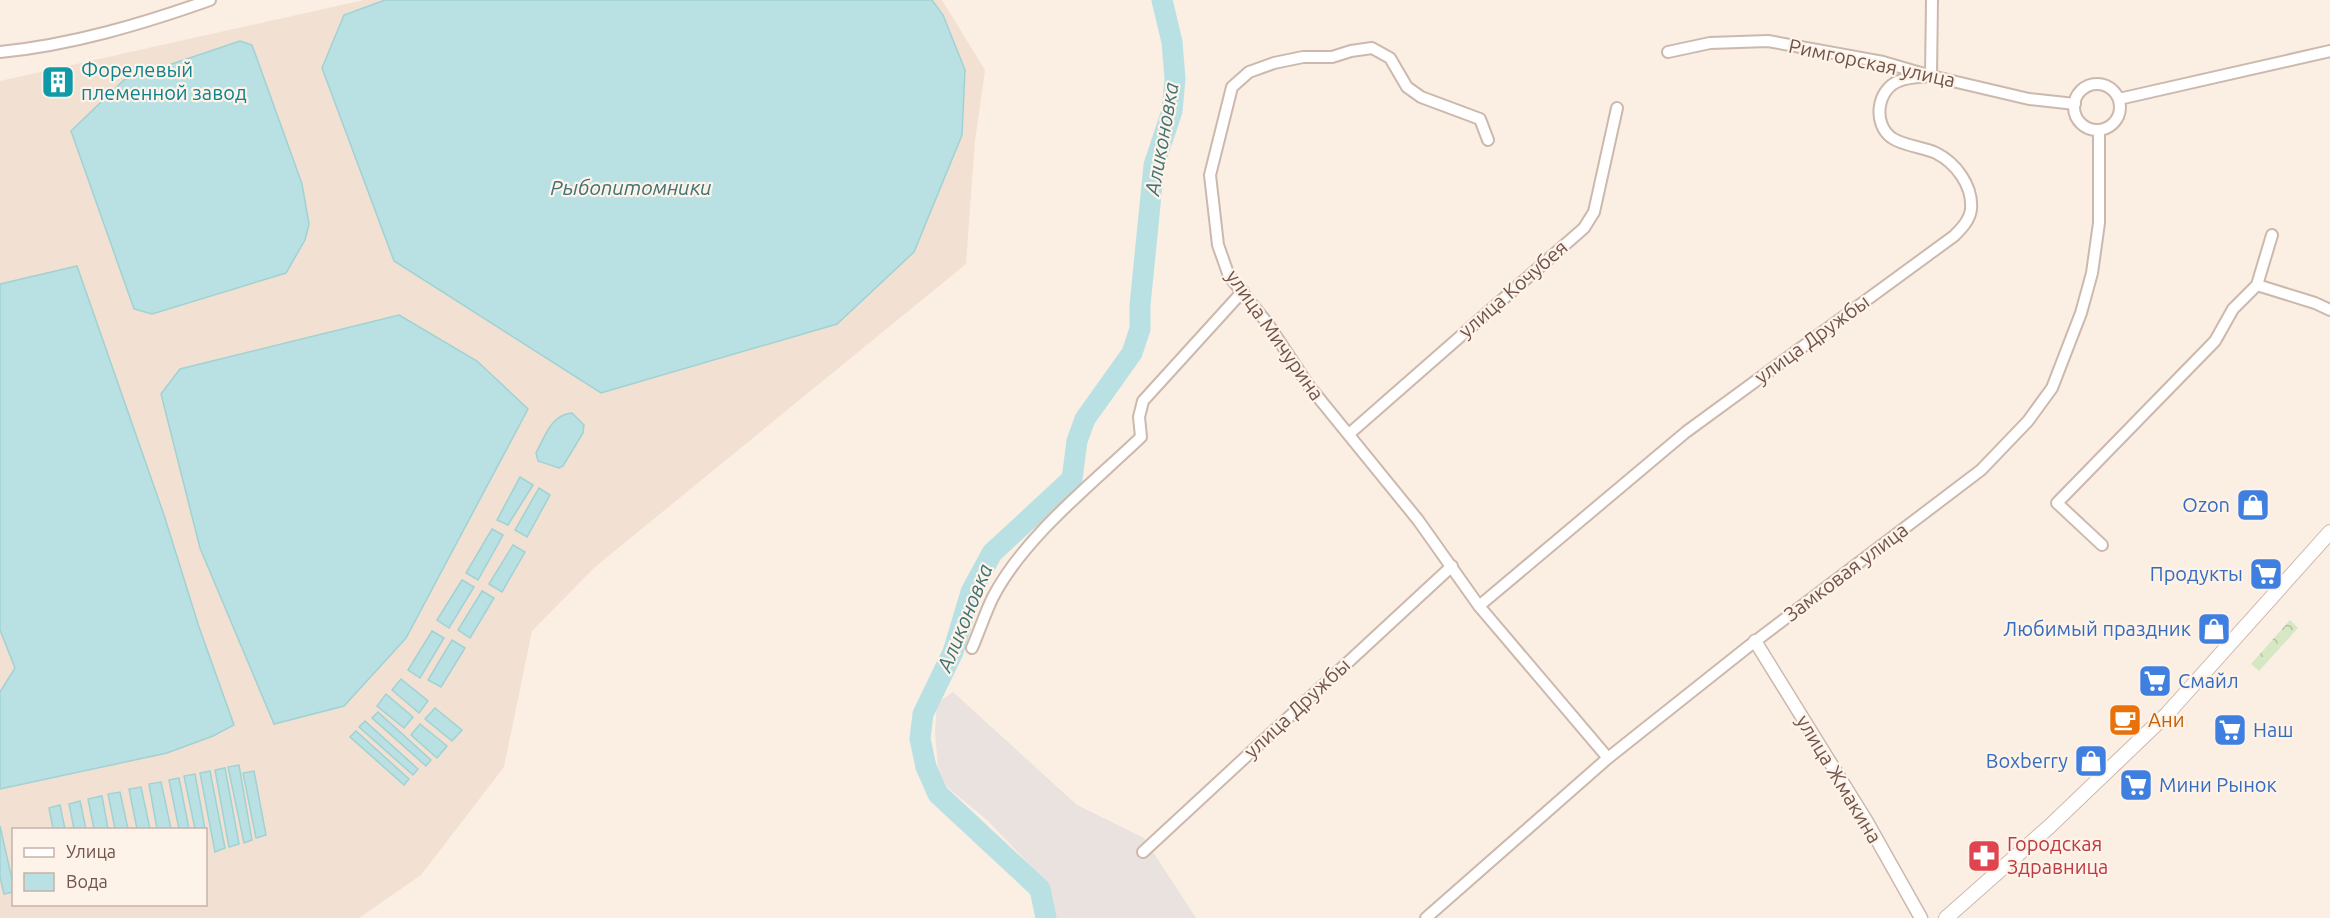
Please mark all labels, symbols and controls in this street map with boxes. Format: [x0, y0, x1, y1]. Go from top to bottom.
street label: Римгорская улица [1787, 34, 1958, 91]
place label: Форелевый племенной завод [81, 58, 247, 104]
building icon: Форелевый племенной завод [40, 64, 76, 100]
water label: Аликоновка [1139, 80, 1183, 198]
water label: Рыбопитомники [550, 175, 712, 199]
street label: улица Кочубея [1454, 235, 1572, 342]
street label: улица Мичурина [1222, 265, 1329, 404]
street label: улица Дружбы [1750, 289, 1873, 388]
shop icon: Ozon [2235, 487, 2271, 523]
place label: Ozon [2182, 493, 2230, 516]
street label: Замковая улица [1779, 518, 1912, 626]
supermarket icon: Продукты [2248, 556, 2284, 592]
water label: Аликоновка [931, 560, 997, 676]
place label: Продукты [2150, 562, 2243, 585]
shop icon: Любимый праздник [2196, 611, 2232, 647]
place label: Любимый праздник [2003, 617, 2191, 640]
street label: улица Дружбы [1239, 653, 1354, 762]
supermarket icon: Смайл [2137, 663, 2173, 699]
place label: Смайл [2178, 669, 2239, 692]
cafe icon: Ани [2107, 702, 2143, 738]
place label: Ани [2148, 708, 2185, 731]
street label: улица Жмакина [1792, 710, 1887, 847]
supermarket icon: Наш [2212, 712, 2248, 748]
place label: Наш [2253, 718, 2293, 741]
shop icon: Boxberry [2073, 743, 2109, 779]
place label: Boxberry [1986, 749, 2068, 772]
supermarket icon: Мини Рынок [2118, 767, 2154, 803]
place label: Мини Рынок [2159, 773, 2277, 796]
legend [12, 828, 207, 906]
place label: Городская Здравница [2007, 832, 2108, 878]
pharmacy icon: Городская Здравница [1966, 838, 2002, 874]
text: Улица [66, 841, 116, 861]
text: Вода [66, 871, 108, 891]

